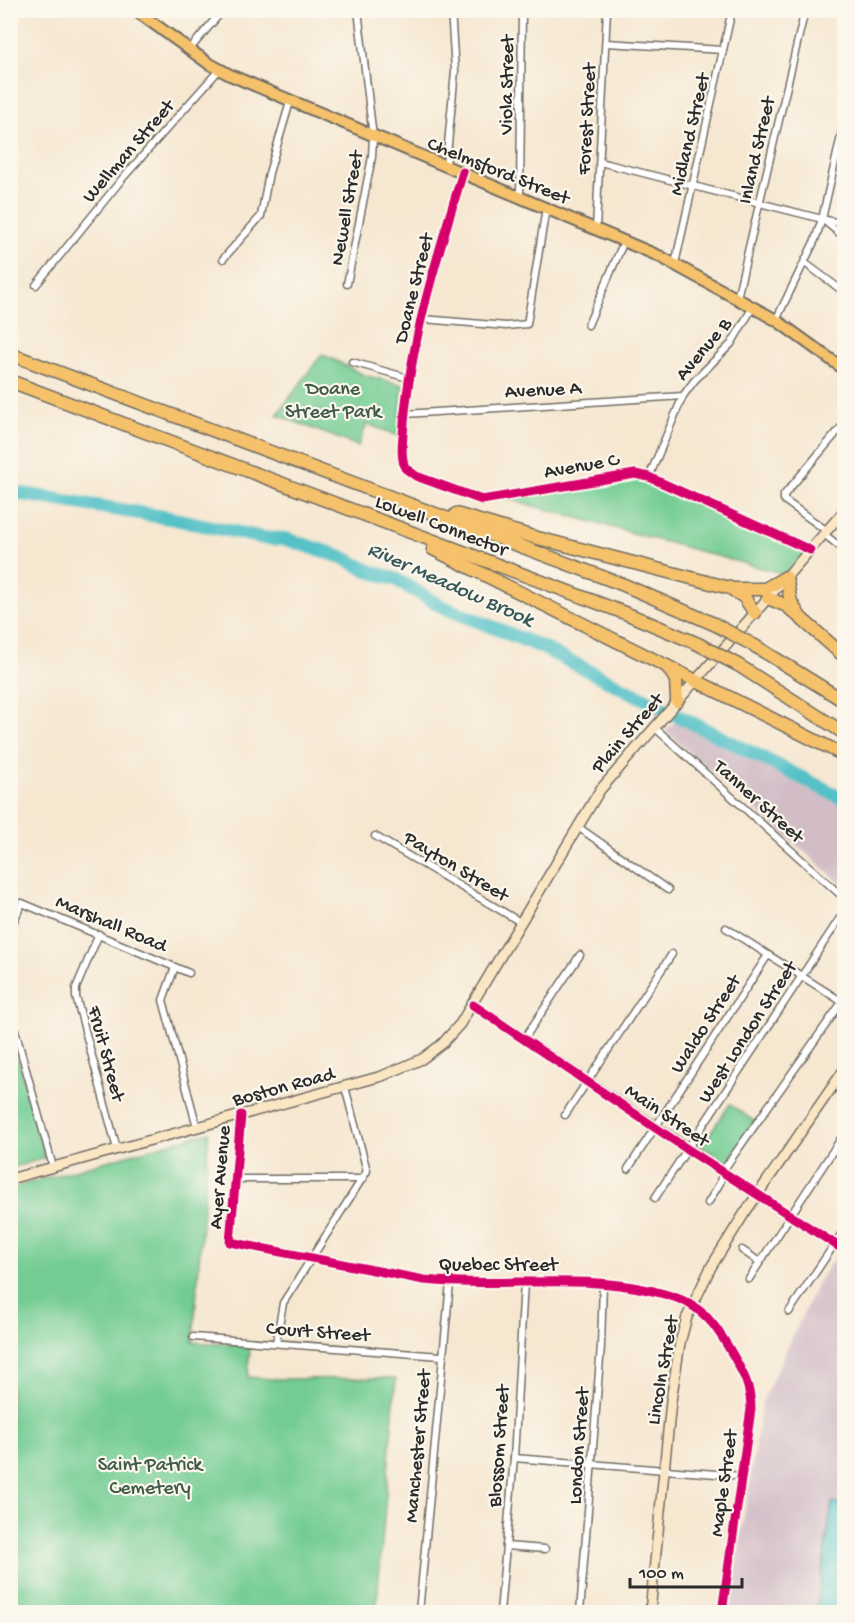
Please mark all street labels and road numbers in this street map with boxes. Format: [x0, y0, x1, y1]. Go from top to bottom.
street label: Viola Street [496, 33, 521, 136]
street label: Forest Street [574, 61, 603, 177]
street label: Midland Street [666, 70, 717, 198]
street label: Inland Street [735, 93, 782, 207]
street label: Wellman Street [79, 95, 182, 209]
street label: Chelmsford Street [423, 133, 574, 212]
street label: Newell Street [327, 148, 370, 268]
street label: Doane Street [390, 230, 441, 348]
street label: Avenue B [672, 313, 738, 386]
street label: Avenue A [504, 378, 583, 405]
street label: Avenue C [542, 449, 622, 485]
street label: Lowell Connector [371, 491, 512, 564]
street label: Plain Street [587, 688, 671, 780]
street label: Tanner Street [707, 755, 809, 850]
street label: Payton Street [398, 827, 513, 909]
street label: Marshall Road [52, 891, 172, 960]
street label: West London Street [695, 956, 804, 1108]
street label: Waldo Street [667, 970, 748, 1078]
street label: Fruit Street [81, 1003, 129, 1106]
street label: Boston Road [230, 1063, 340, 1113]
street label: Main Street [619, 1080, 714, 1155]
street label: Ayer Avenue [206, 1124, 238, 1230]
street label: Quebec Street [439, 1255, 559, 1278]
street label: Lincoln Street [644, 1312, 686, 1427]
street label: Court Street [265, 1318, 372, 1349]
street label: Manchester Street [401, 1367, 438, 1524]
street label: Blossom Street [485, 1383, 516, 1509]
street label: London Street [565, 1385, 596, 1505]
street label: Maple Street [707, 1427, 745, 1538]

